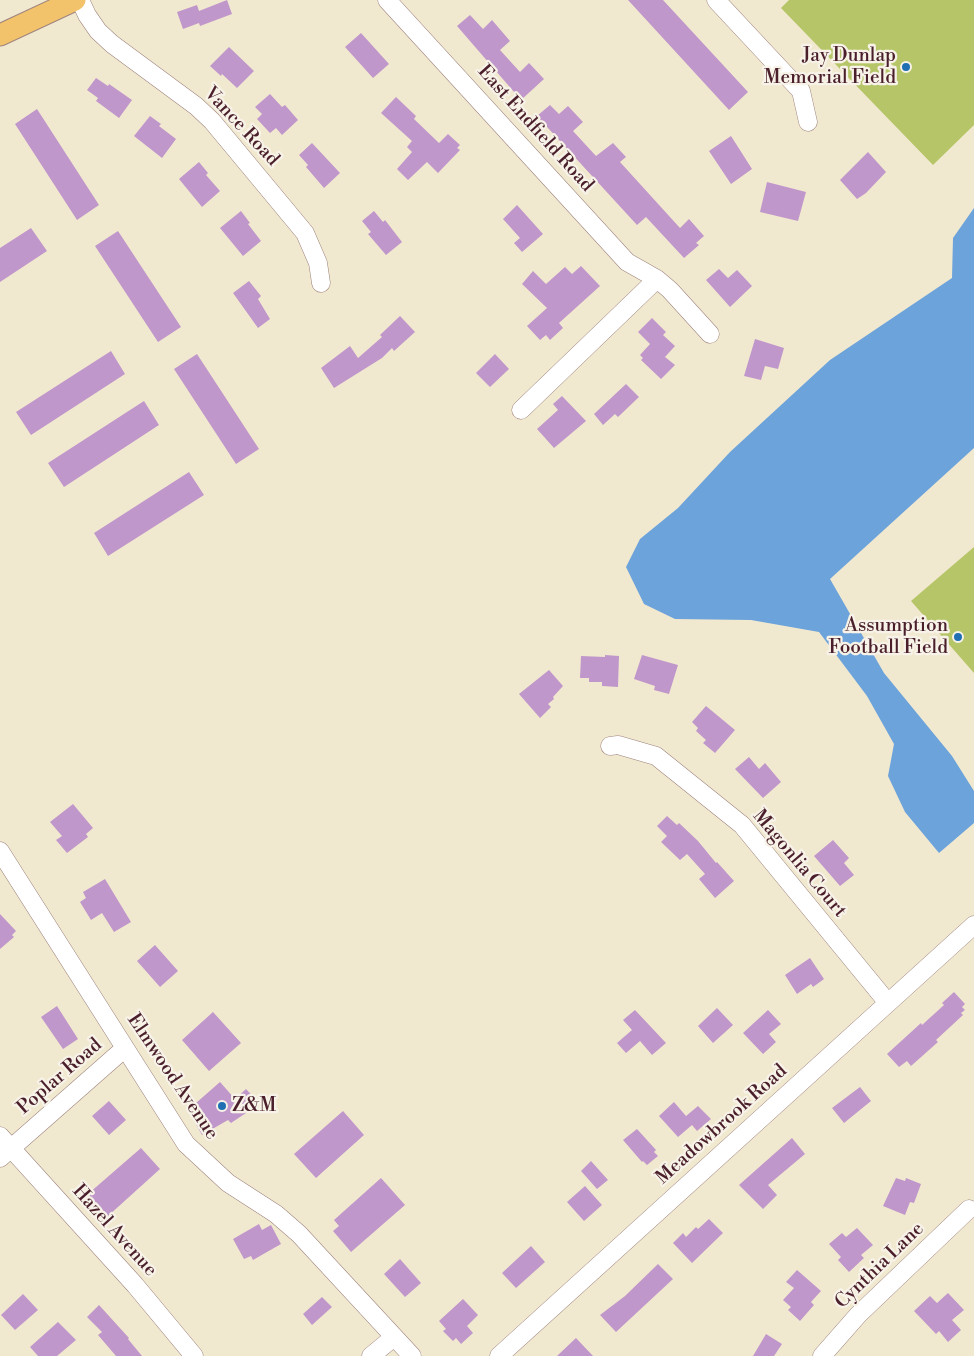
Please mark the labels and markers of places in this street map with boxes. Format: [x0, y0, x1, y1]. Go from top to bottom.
place label: Jay Dunlap Memorial Field [764, 45, 896, 89]
marker: Jay Dunlap Memorial Field [900, 61, 912, 73]
place label: Assumption Football Field [829, 615, 948, 659]
marker: Assumption Football Field [952, 631, 964, 643]
place label: Z&M [232, 1095, 276, 1117]
marker: Z&M [216, 1100, 228, 1112]

